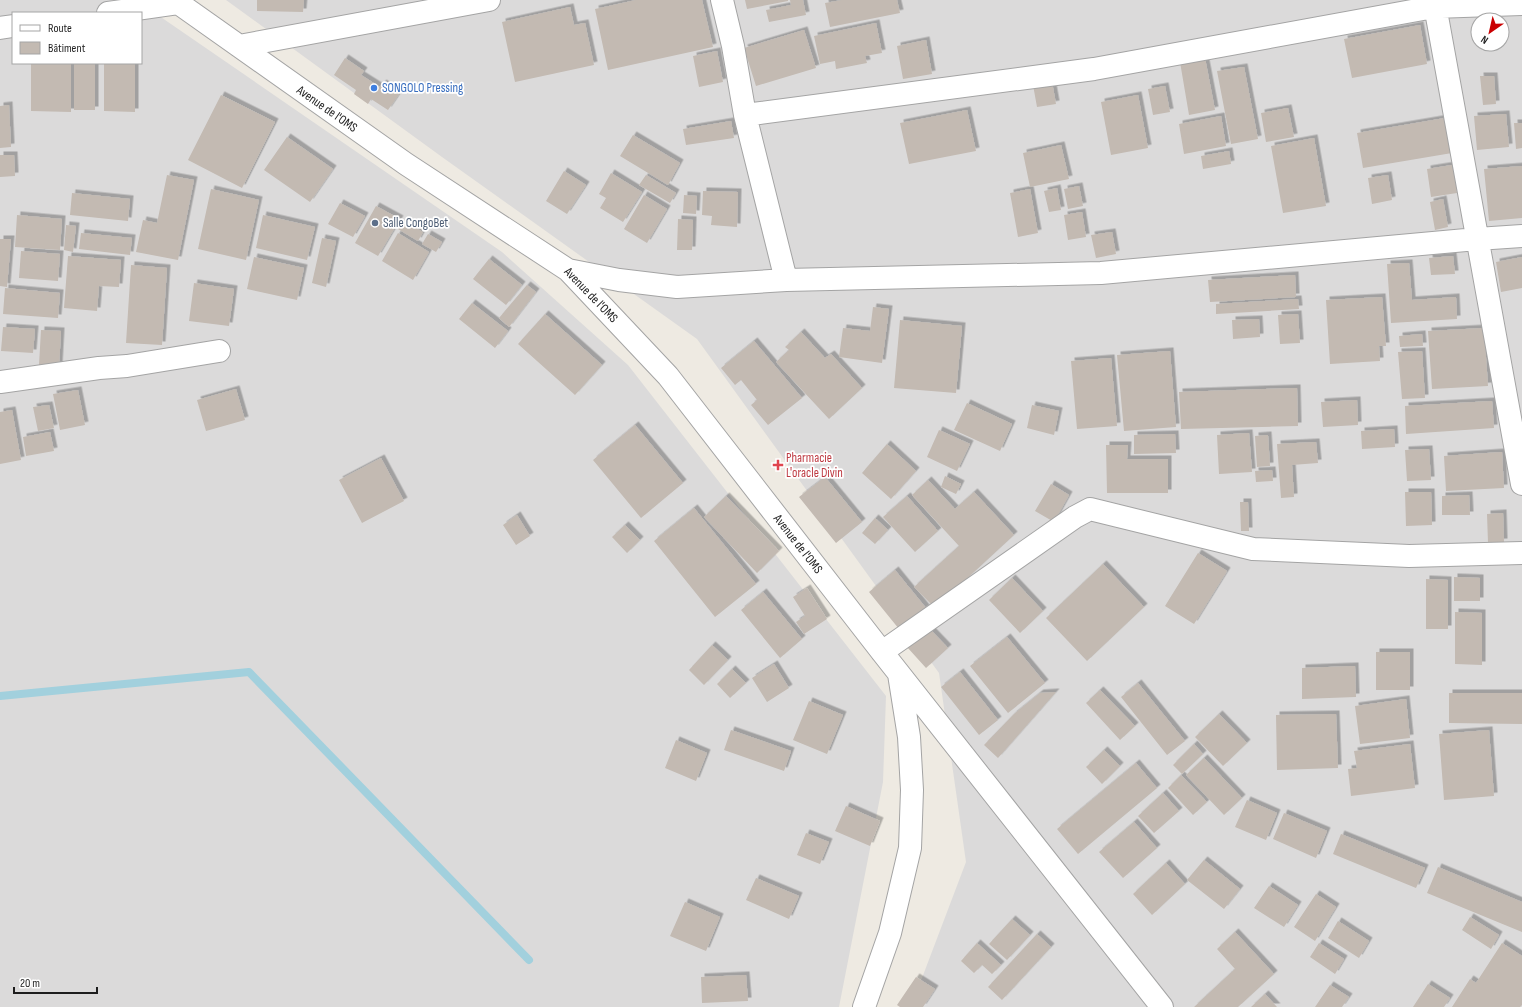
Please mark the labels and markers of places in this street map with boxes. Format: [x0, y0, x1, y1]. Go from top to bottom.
place label: SONGOLO Pressing [382, 80, 463, 96]
marker: SONGOLO Pressing [369, 83, 379, 93]
place label: Salle CongoBet [383, 215, 448, 231]
marker: Salle CongoBet [370, 218, 380, 228]
place label: Pharmacie L'oracle Divin [786, 450, 843, 481]
marker: Pharmacie L'oracle Divin [773, 460, 783, 470]

